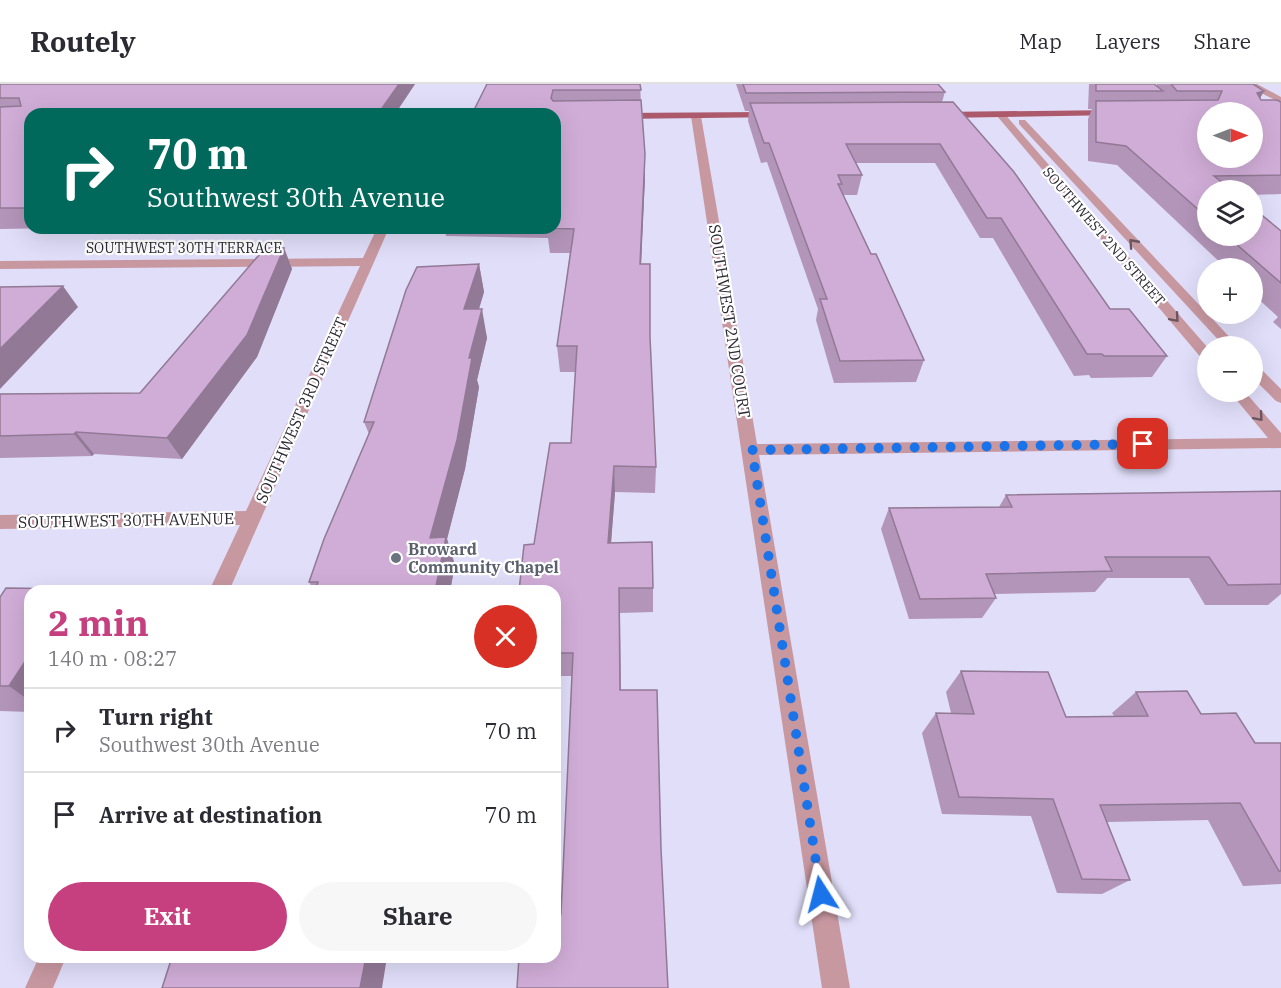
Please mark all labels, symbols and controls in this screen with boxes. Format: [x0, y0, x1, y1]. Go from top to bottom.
text: Routely [30, 23, 136, 60]
text: Map [1019, 27, 1062, 55]
text: Layers [1095, 27, 1161, 55]
text: Share [1194, 27, 1251, 55]
north arrow [1197, 102, 1263, 168]
map controls [1197, 102, 1263, 402]
text: 70 m [147, 126, 248, 181]
icon: right [48, 132, 126, 210]
street label: SOUTHWEST 2ND STREET [1039, 163, 1169, 309]
text: Southwest 30th Avenue [147, 179, 445, 214]
button: layers [1197, 180, 1263, 246]
street label: SOUTHWEST 2ND COURT [705, 223, 755, 419]
street label: SOUTHWEST 30TH TERRACE [86, 239, 282, 257]
one-way arrow [1129, 240, 1140, 250]
button: + [1197, 258, 1263, 324]
one-way arrow [1167, 311, 1178, 322]
street label: SOUTHWEST 3RD STREET [251, 314, 351, 506]
button: − [1197, 336, 1263, 402]
one-way arrow [1252, 410, 1263, 421]
pin [1117, 418, 1168, 469]
icon: arrive [1126, 427, 1159, 460]
street label: SOUTHWEST 30TH AVENUE [18, 508, 234, 532]
place label: Broward Community Chapel [408, 539, 559, 577]
marker: Broward Community Chapel [389, 551, 403, 565]
text: 2 min [48, 599, 149, 646]
button: close [474, 605, 537, 668]
text: 140 m · 08:27 [48, 645, 177, 672]
text: Turn right [99, 702, 213, 731]
icon: right [48, 714, 81, 747]
text: 70 m [485, 716, 537, 745]
text: Southwest 30th Avenue [99, 731, 320, 758]
icon: arrive [48, 798, 81, 831]
text: Arrive at destination [99, 800, 322, 829]
text: 70 m [485, 800, 537, 829]
position arrow [789, 862, 853, 926]
button: Exit [48, 882, 287, 951]
button: Share [299, 882, 537, 951]

